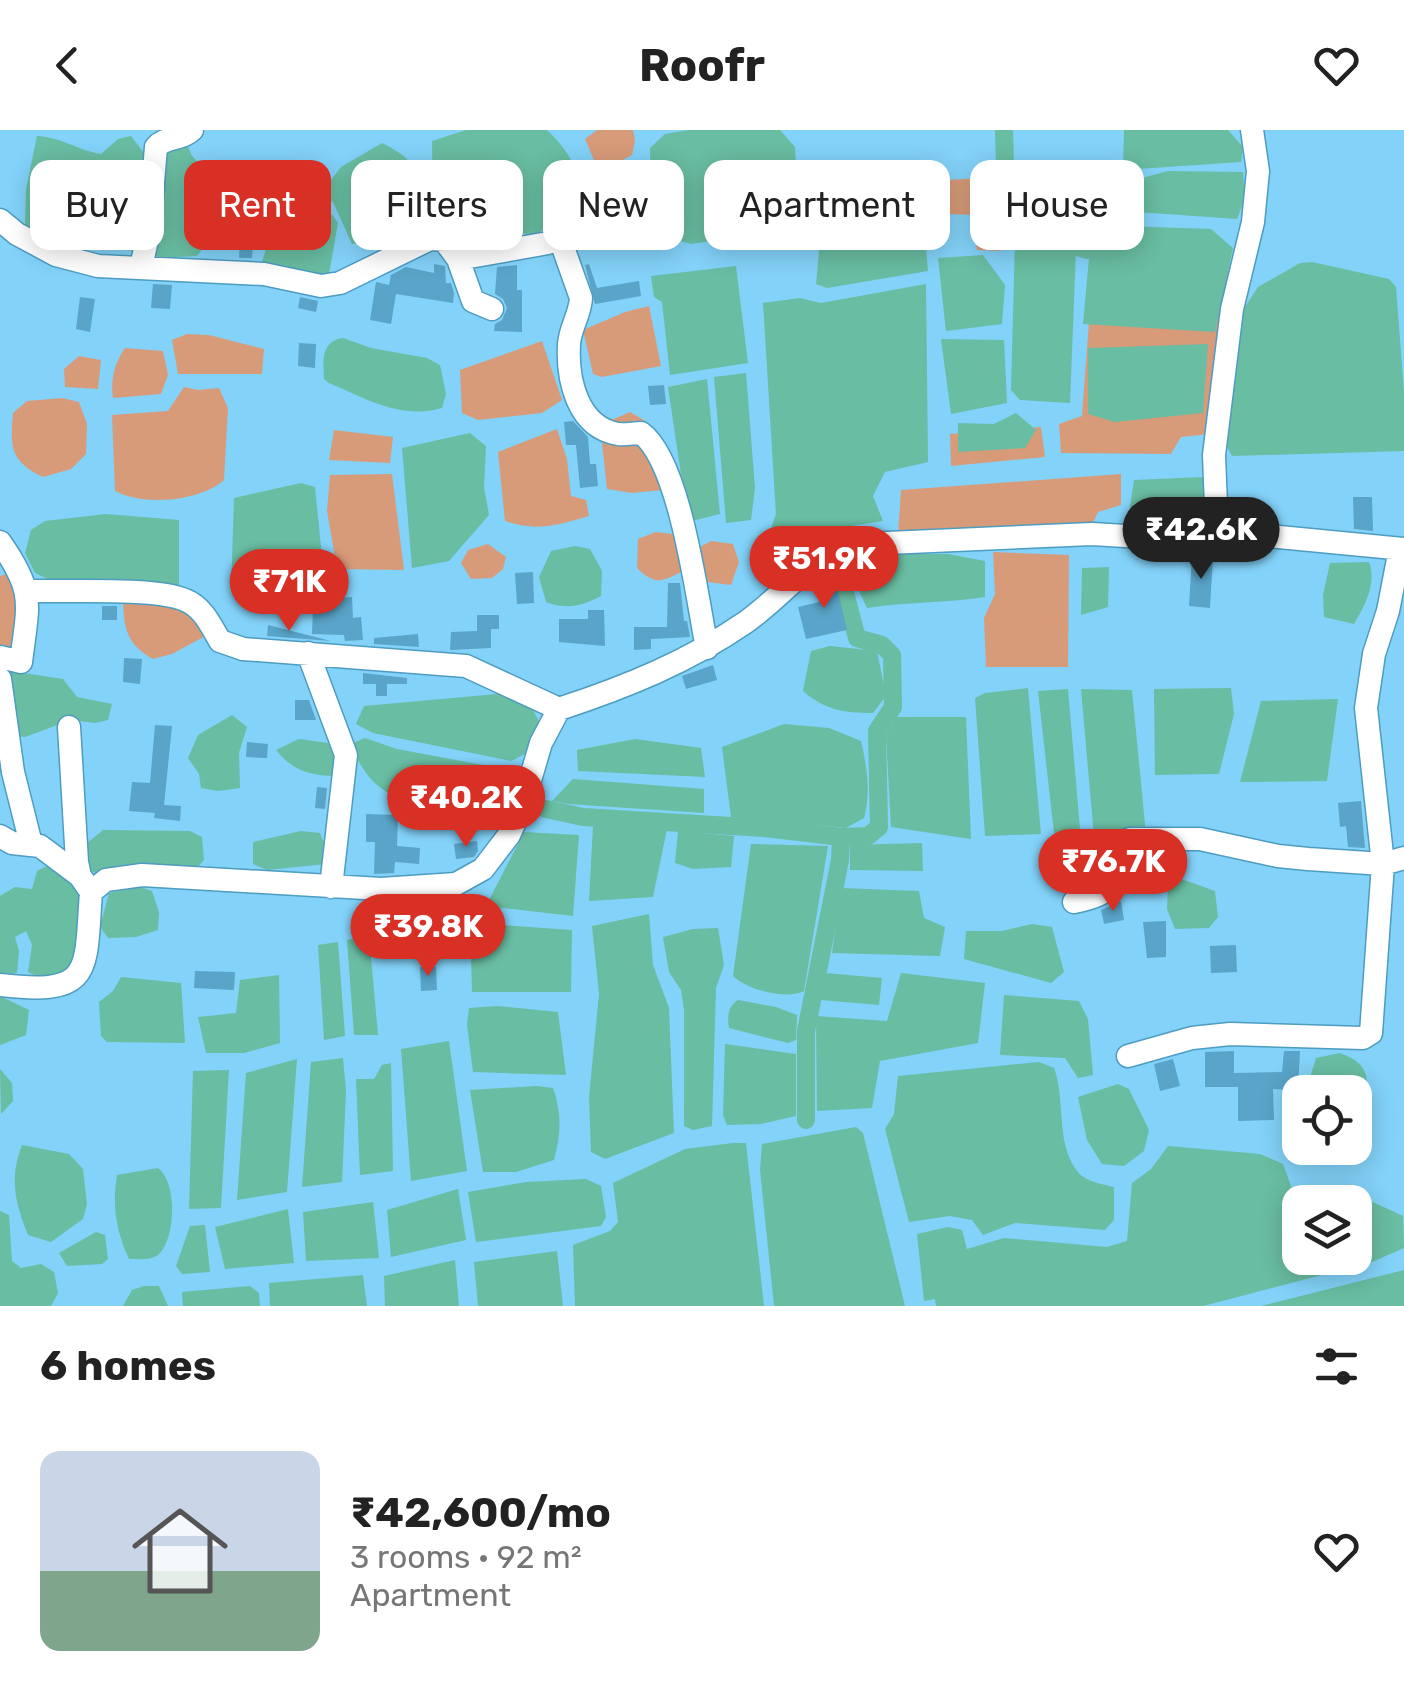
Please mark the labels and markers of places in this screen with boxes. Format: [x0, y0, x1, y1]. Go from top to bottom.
pin: ₹42.6K [1120, 497, 1282, 582]
pin: ₹51.9K [743, 526, 905, 611]
pin: ₹71K [230, 549, 348, 634]
pin: ₹40.2K [385, 765, 547, 850]
pin: ₹76.7K [1032, 829, 1194, 914]
pin: ₹39.8K [347, 894, 509, 979]

